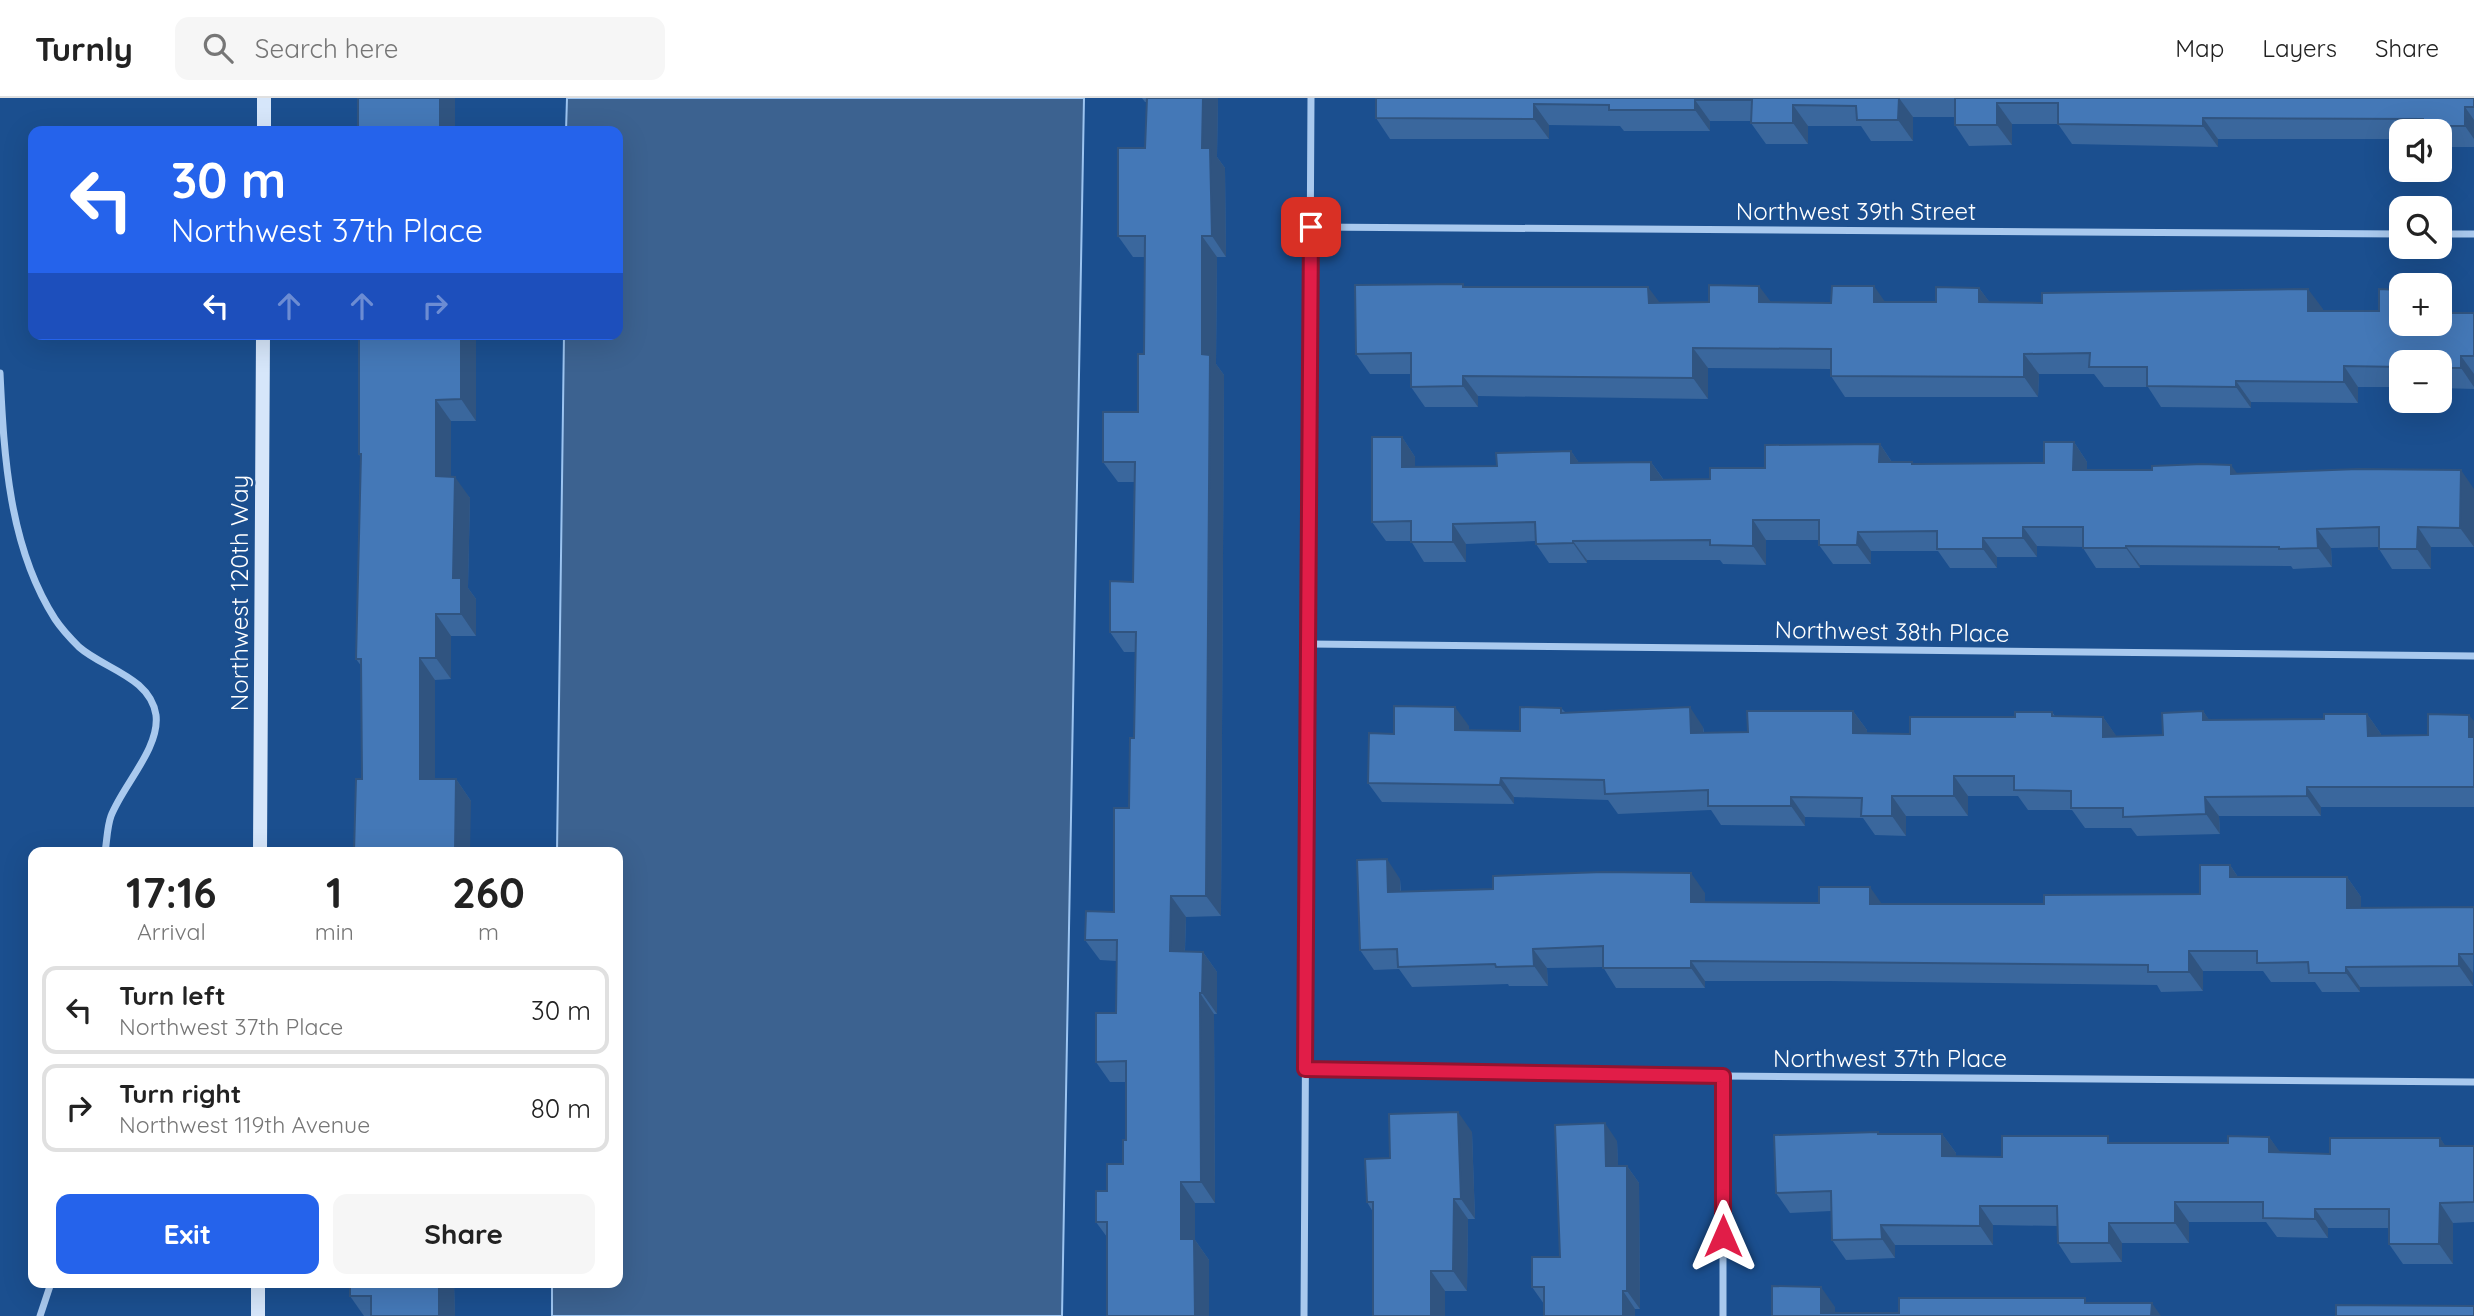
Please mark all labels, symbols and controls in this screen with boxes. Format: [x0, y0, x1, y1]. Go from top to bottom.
search box [175, 17, 665, 80]
text: Turnly [35, 28, 133, 69]
icon: search [199, 29, 237, 67]
text: Search here [255, 32, 398, 65]
text: Map [2175, 33, 2224, 63]
text: Layers [2262, 33, 2337, 63]
text: Share [2375, 33, 2439, 63]
map controls [2389, 119, 2452, 413]
button: sound [2389, 119, 2452, 182]
text: 30 m [171, 149, 286, 210]
icon: left [56, 154, 147, 245]
street label: Northwest 39th Street [1736, 196, 1976, 226]
button: search [2389, 196, 2452, 259]
pin [1281, 197, 1341, 257]
icon: arrive [1292, 208, 1330, 246]
text: Northwest 37th Place [171, 210, 483, 250]
button: + [2389, 273, 2452, 336]
icon: left [197, 287, 235, 325]
icon: ahead [270, 287, 308, 325]
icon: ahead [343, 287, 381, 325]
icon: right [416, 287, 454, 325]
button: − [2389, 350, 2452, 413]
street label: Northwest 120th Way [224, 475, 254, 711]
street label: Northwest 38th Place [1774, 614, 2010, 648]
text: 17:16 [126, 866, 217, 919]
text: 1 [326, 866, 342, 919]
text: 260 [452, 866, 525, 919]
text: Arrival [137, 917, 206, 946]
text: min [315, 917, 354, 946]
text: m [478, 917, 499, 946]
text: Turn left [119, 979, 226, 1012]
icon: left [60, 991, 98, 1029]
text: 30 m [531, 994, 591, 1027]
text: Northwest 37th Place [119, 1012, 343, 1041]
street label: Northwest 37th Place [1773, 1043, 2007, 1073]
text: Turn right [119, 1077, 241, 1110]
icon: right [60, 1089, 98, 1127]
text: 80 m [531, 1092, 591, 1125]
text: Northwest 119th Avenue [119, 1110, 370, 1139]
button: Exit [56, 1194, 319, 1274]
button: Share [333, 1194, 595, 1274]
position arrow [1686, 1199, 1760, 1273]

